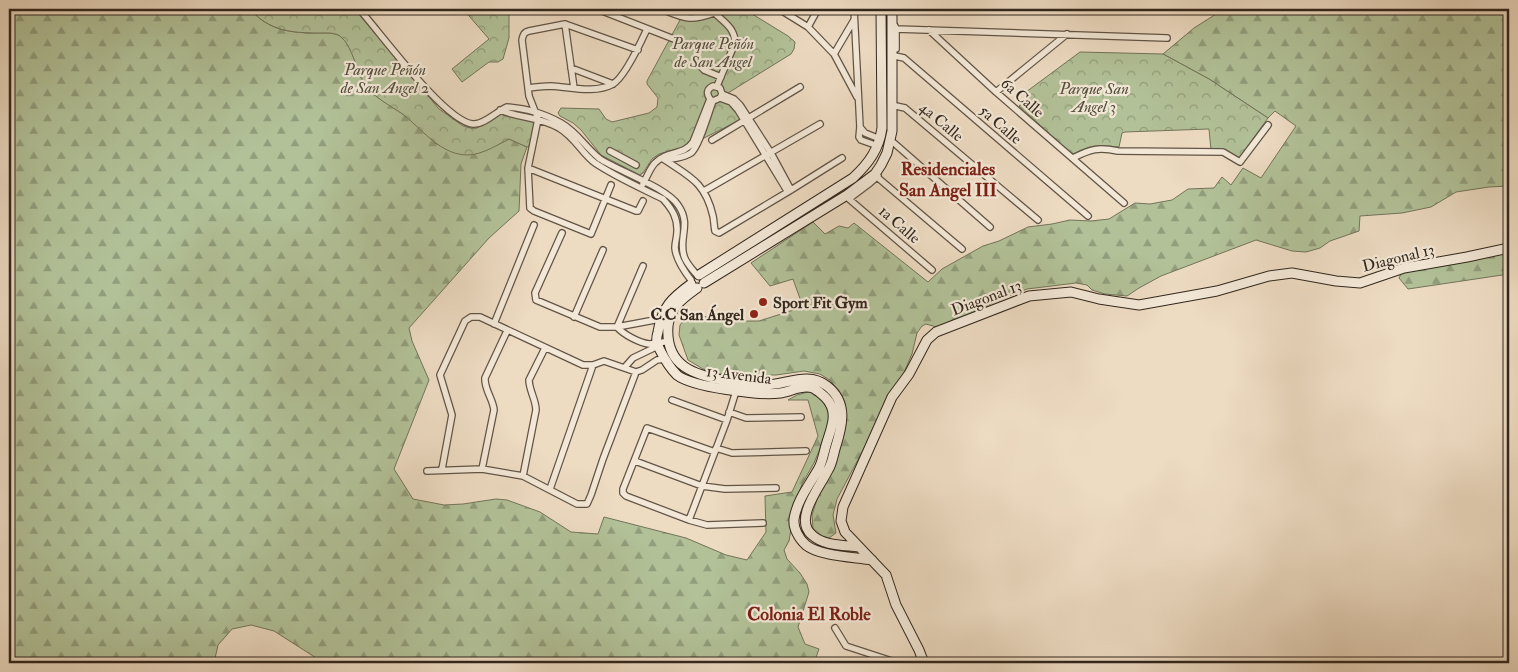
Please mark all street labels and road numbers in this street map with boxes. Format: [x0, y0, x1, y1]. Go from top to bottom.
street label: 6a Calle [997, 73, 1048, 122]
street label: 4a Calle [915, 98, 968, 146]
street label: 5a Calle [975, 101, 1026, 149]
street label: 1a Calle [874, 201, 925, 248]
street label: Diagonal 13 [1360, 239, 1436, 277]
street label: Diagonal 13 [948, 275, 1024, 320]
street label: 13 Avenida [705, 361, 773, 389]

